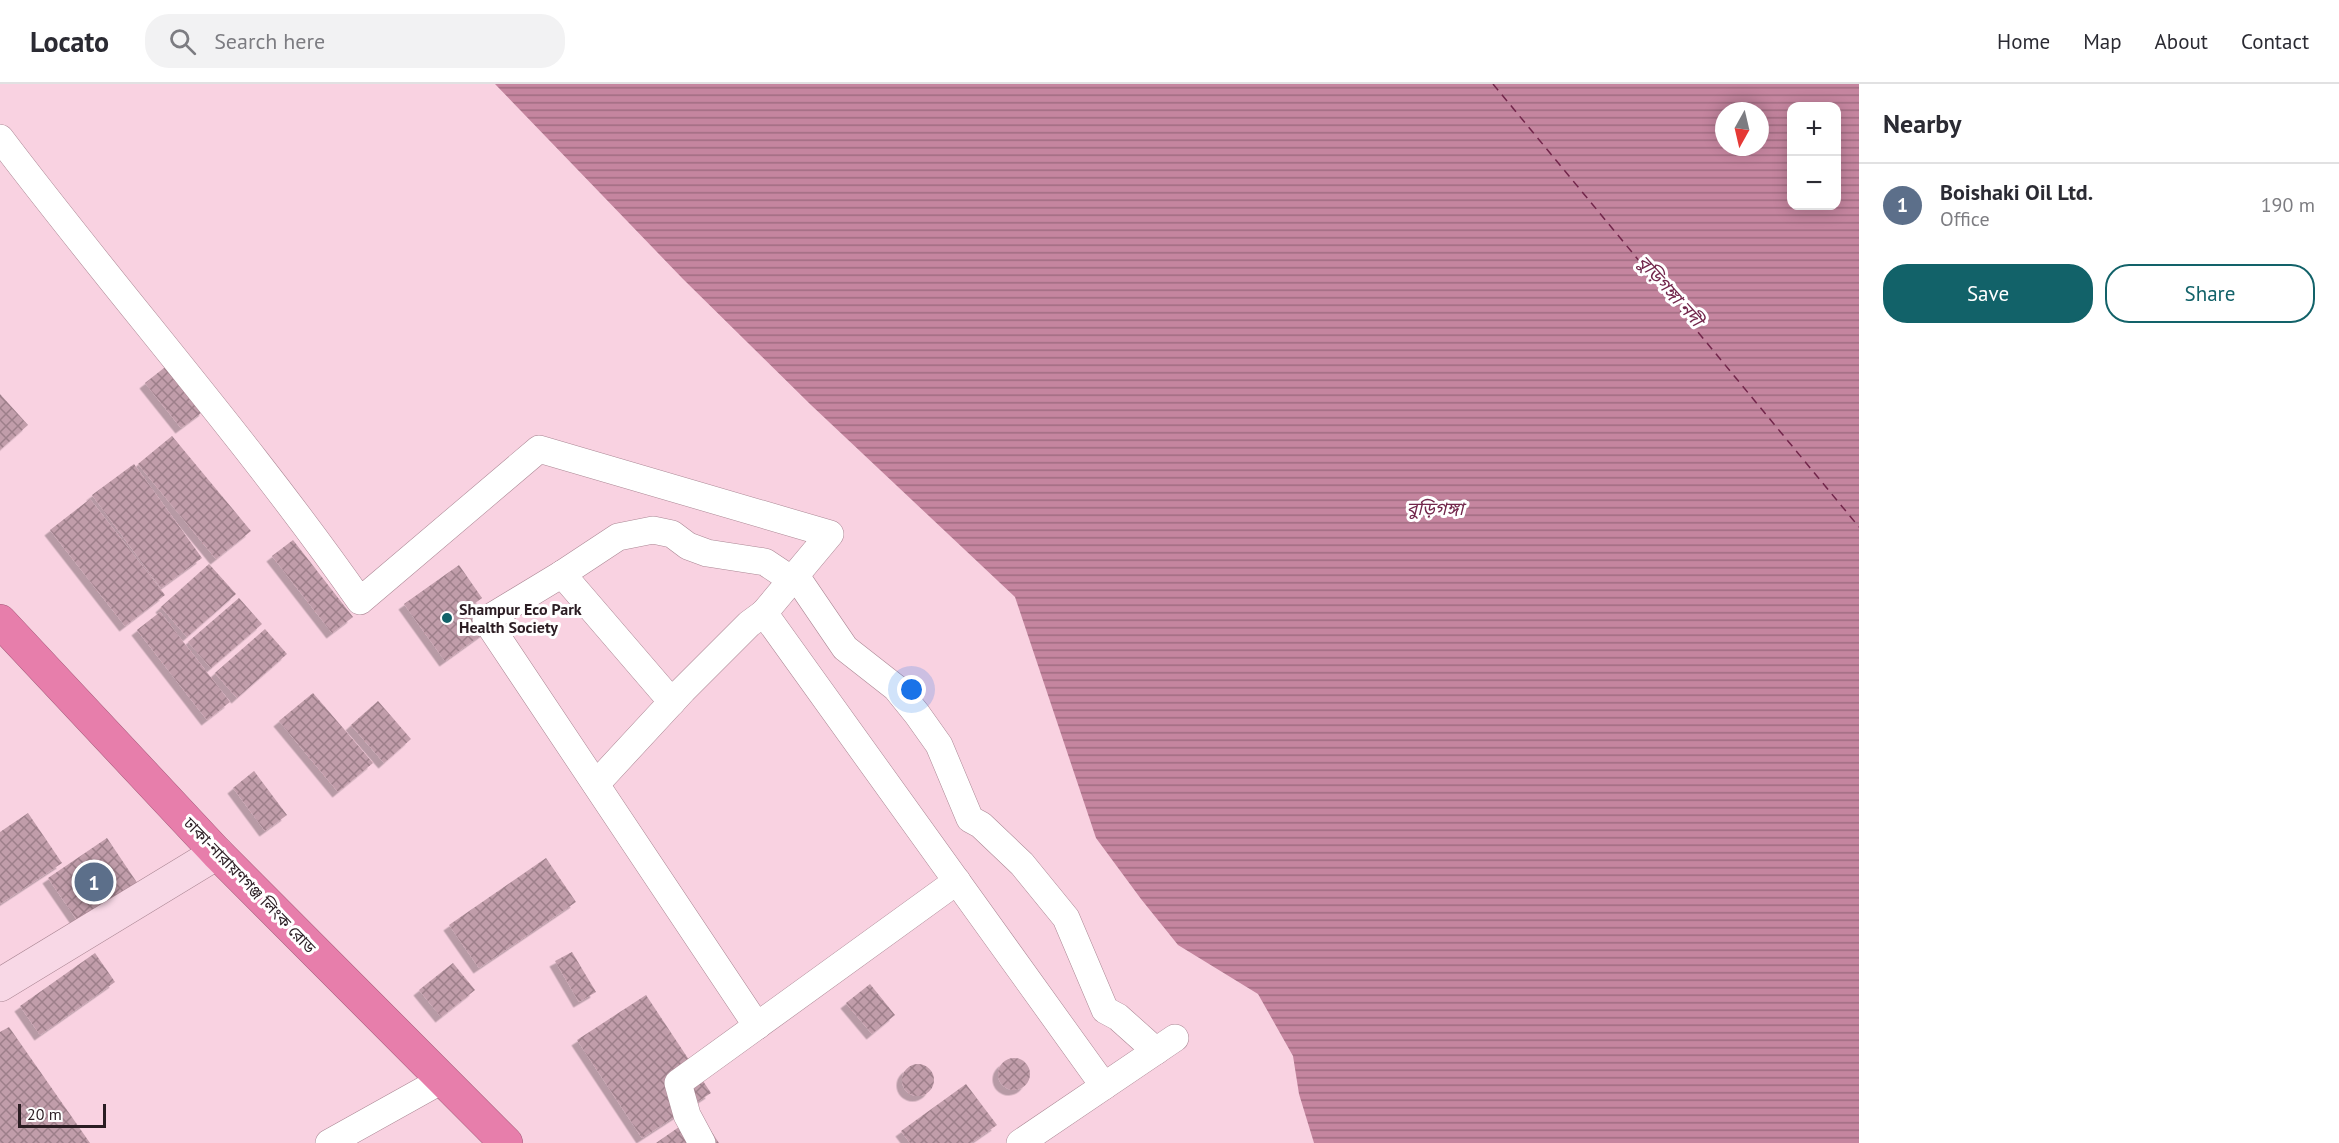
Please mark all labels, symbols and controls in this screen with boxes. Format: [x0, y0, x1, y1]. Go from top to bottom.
search box [145, 14, 565, 68]
text: Locato [30, 23, 109, 60]
icon: search [166, 25, 199, 58]
text: Search here [214, 27, 325, 55]
text: Home [1997, 28, 2050, 55]
text: Map [2083, 28, 2122, 55]
text: About [2155, 28, 2208, 55]
text: Contact [2241, 28, 2309, 55]
north arrow [1715, 102, 1769, 156]
map controls [1787, 102, 1841, 210]
button: + [1787, 102, 1841, 156]
text: Nearby [1883, 107, 1961, 140]
button: − [1787, 156, 1841, 210]
text: Boishaki Oil Ltd. [1940, 178, 2093, 206]
text: 1 [1897, 192, 1908, 218]
text: 190 m [2261, 192, 2315, 218]
text: Office [1940, 206, 1990, 232]
water label: বুড়িগঙ্গা নদী [1633, 250, 1710, 333]
button: Save [1883, 264, 2093, 323]
button: Share [2105, 264, 2315, 323]
water label: বুড়িগঙ্গা [1406, 497, 1467, 520]
place label: Shampur Eco Park Health Society [459, 599, 582, 637]
marker: Shampur Eco Park Health Society [440, 611, 454, 625]
your location [897, 675, 926, 704]
street label: ঢাকা-নারায়ণগঞ্জ লিংক রোড [179, 812, 321, 958]
pin: 1 [74, 860, 113, 904]
scale bar [18, 1101, 106, 1128]
text: 20 m [27, 1104, 62, 1124]

